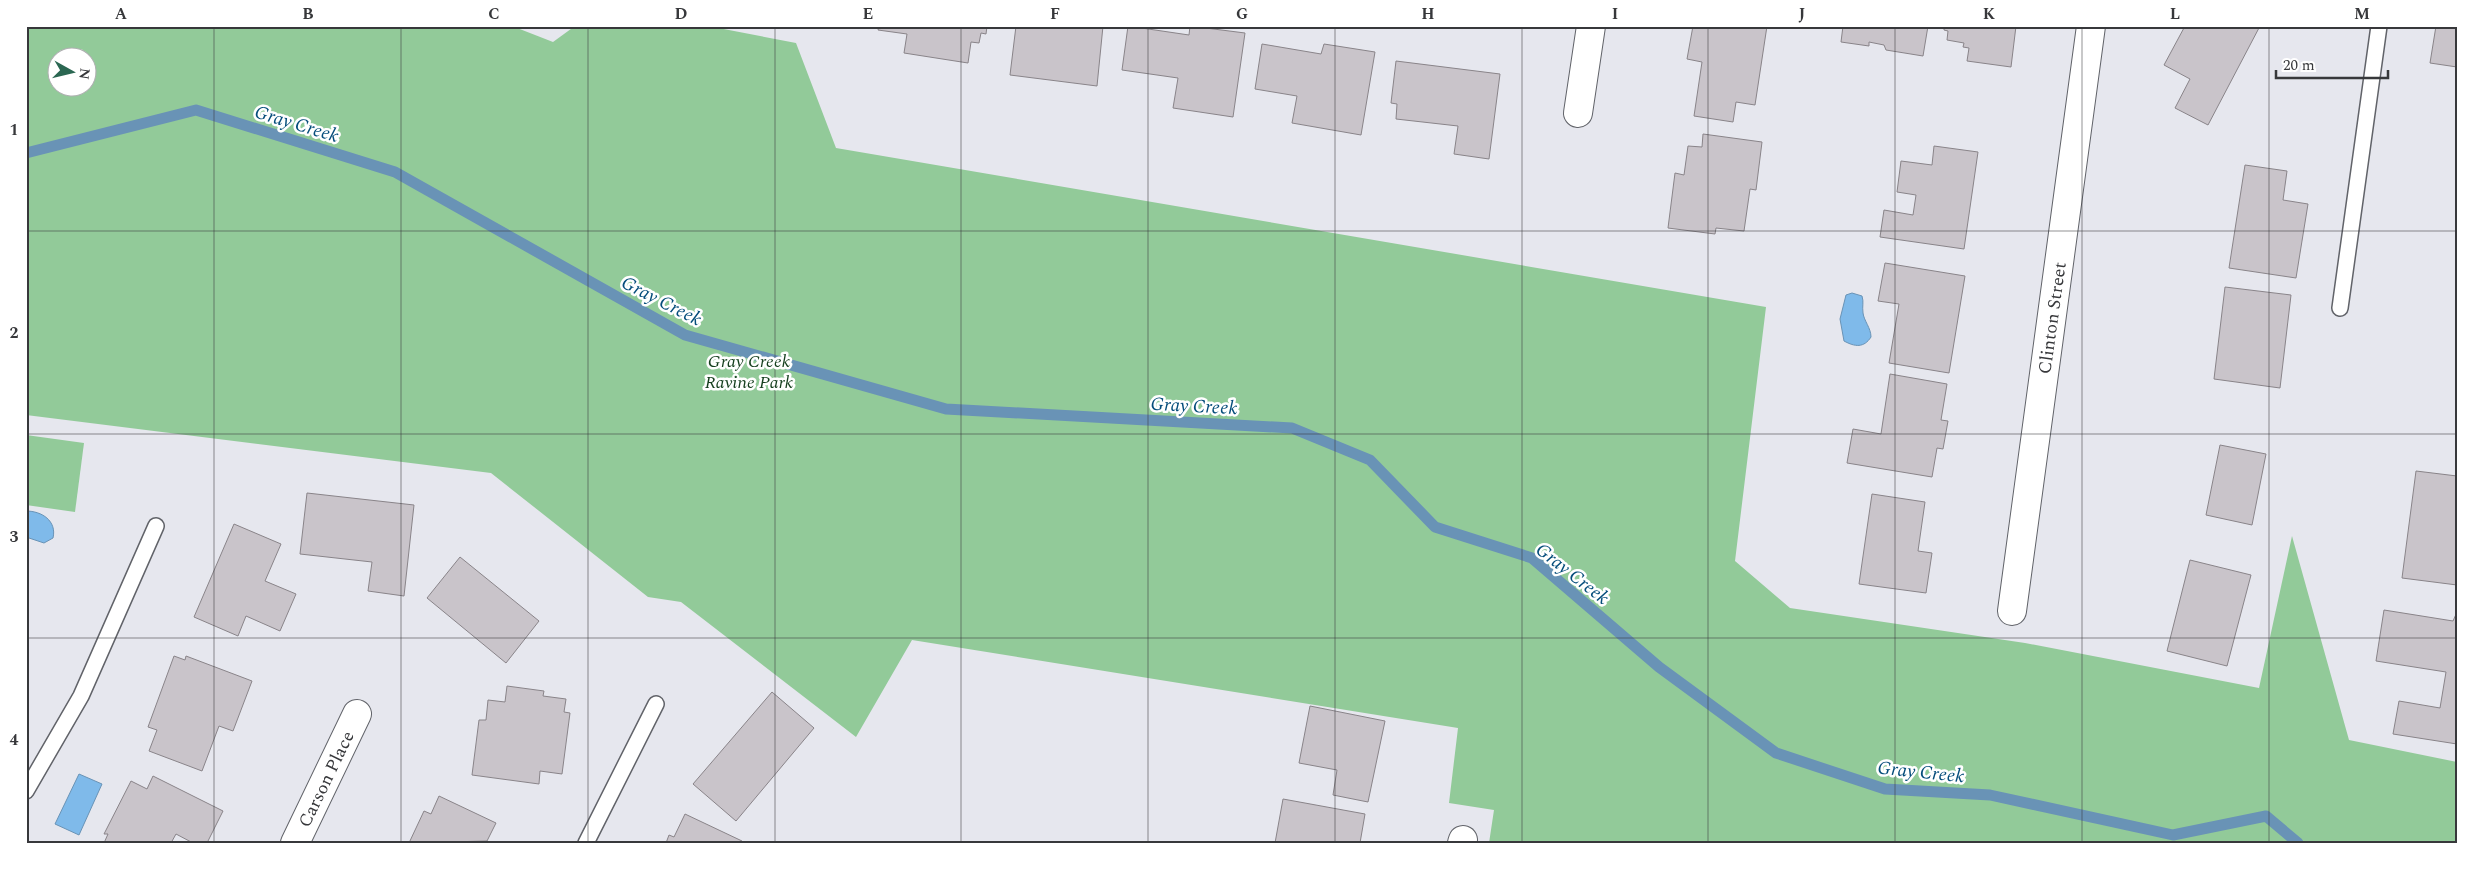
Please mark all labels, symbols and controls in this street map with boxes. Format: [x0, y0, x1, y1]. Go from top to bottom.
text: A [115, 2, 128, 26]
text: B [302, 2, 314, 26]
text: C [488, 2, 500, 26]
text: D [675, 2, 688, 26]
text: E [863, 2, 873, 26]
text: F [1050, 2, 1060, 26]
text: G [1236, 2, 1248, 26]
text: H [1421, 2, 1435, 26]
text: I [1612, 2, 1618, 26]
text: J [1799, 2, 1806, 26]
text: K [1983, 2, 1996, 26]
text: L [2170, 2, 2180, 26]
text: M [2354, 2, 2370, 26]
north arrow [48, 48, 98, 98]
scale bar [2276, 48, 2388, 80]
text: 20 m [2283, 54, 2315, 77]
text: N [73, 67, 96, 81]
water label: Gray Creek [251, 98, 342, 151]
text: 1 [10, 118, 18, 142]
street label: Clinton Street [2031, 260, 2074, 376]
water label: Gray Creek [616, 269, 707, 334]
text: 2 [10, 321, 19, 345]
park label: Gray Creek Ravine Park [705, 348, 794, 396]
water label: Gray Creek [1150, 390, 1238, 423]
text: 3 [10, 525, 19, 549]
water label: Gray Creek [1529, 536, 1615, 612]
street label: Carson Place [291, 726, 361, 832]
text: 4 [10, 728, 19, 752]
water label: Gray Creek [1876, 754, 1966, 791]

